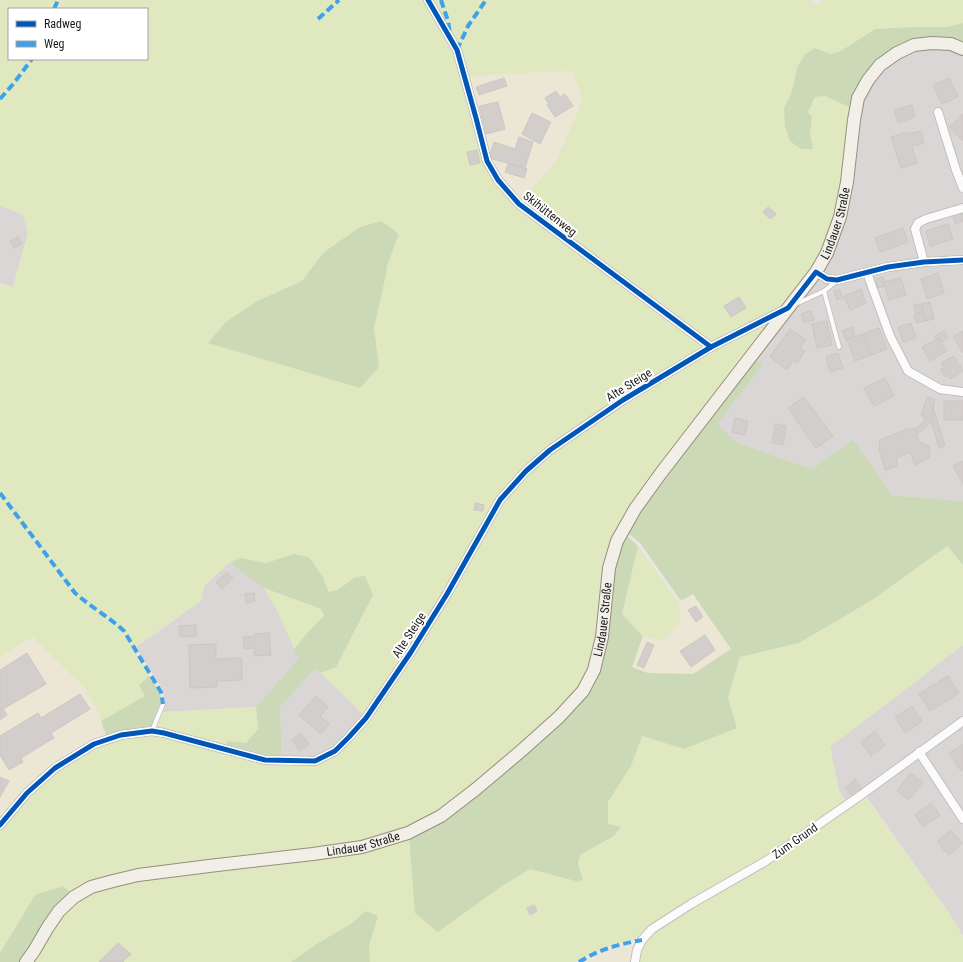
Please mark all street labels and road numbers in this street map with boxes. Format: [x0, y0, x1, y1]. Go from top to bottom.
street label: Lindauer Straße [818, 186, 853, 262]
street label: Skihüttenweg [521, 189, 580, 239]
street label: Alte Steige [604, 365, 655, 405]
street label: Lindauer Straße [590, 581, 615, 658]
street label: Alte Steige [389, 609, 429, 660]
street label: Zum Grund [770, 820, 820, 862]
street label: Lindauer Straße [326, 829, 402, 859]

